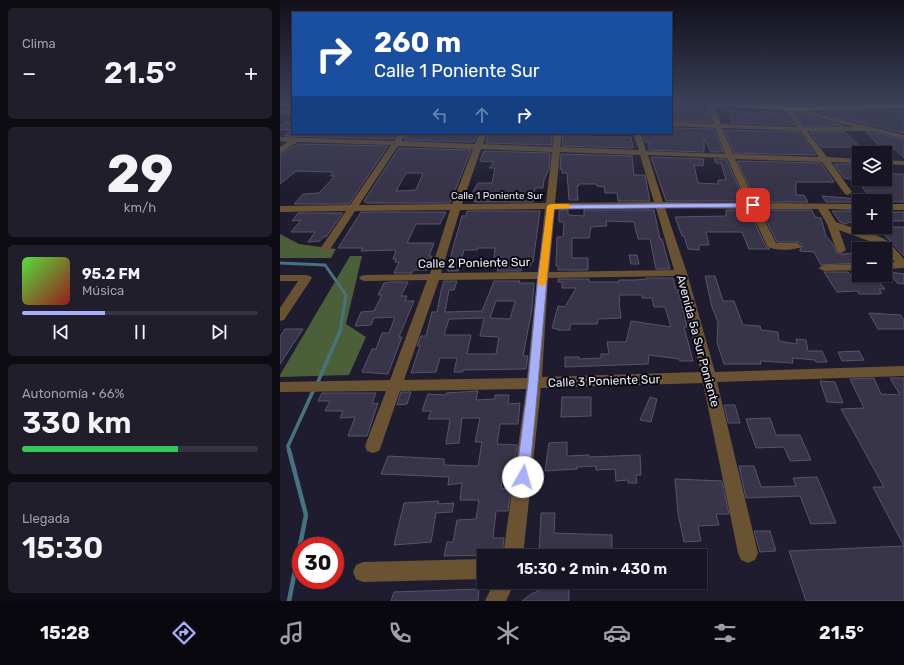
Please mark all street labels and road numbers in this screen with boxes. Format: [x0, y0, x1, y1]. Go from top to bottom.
street label: Calle 1 Poniente Sur [451, 190, 543, 202]
street label: Calle 2 Poniente Sur [418, 255, 531, 271]
street label: Avenida 5a Sur Poniente [674, 273, 722, 409]
street label: Calle 3 Poniente Sur [548, 372, 661, 390]

